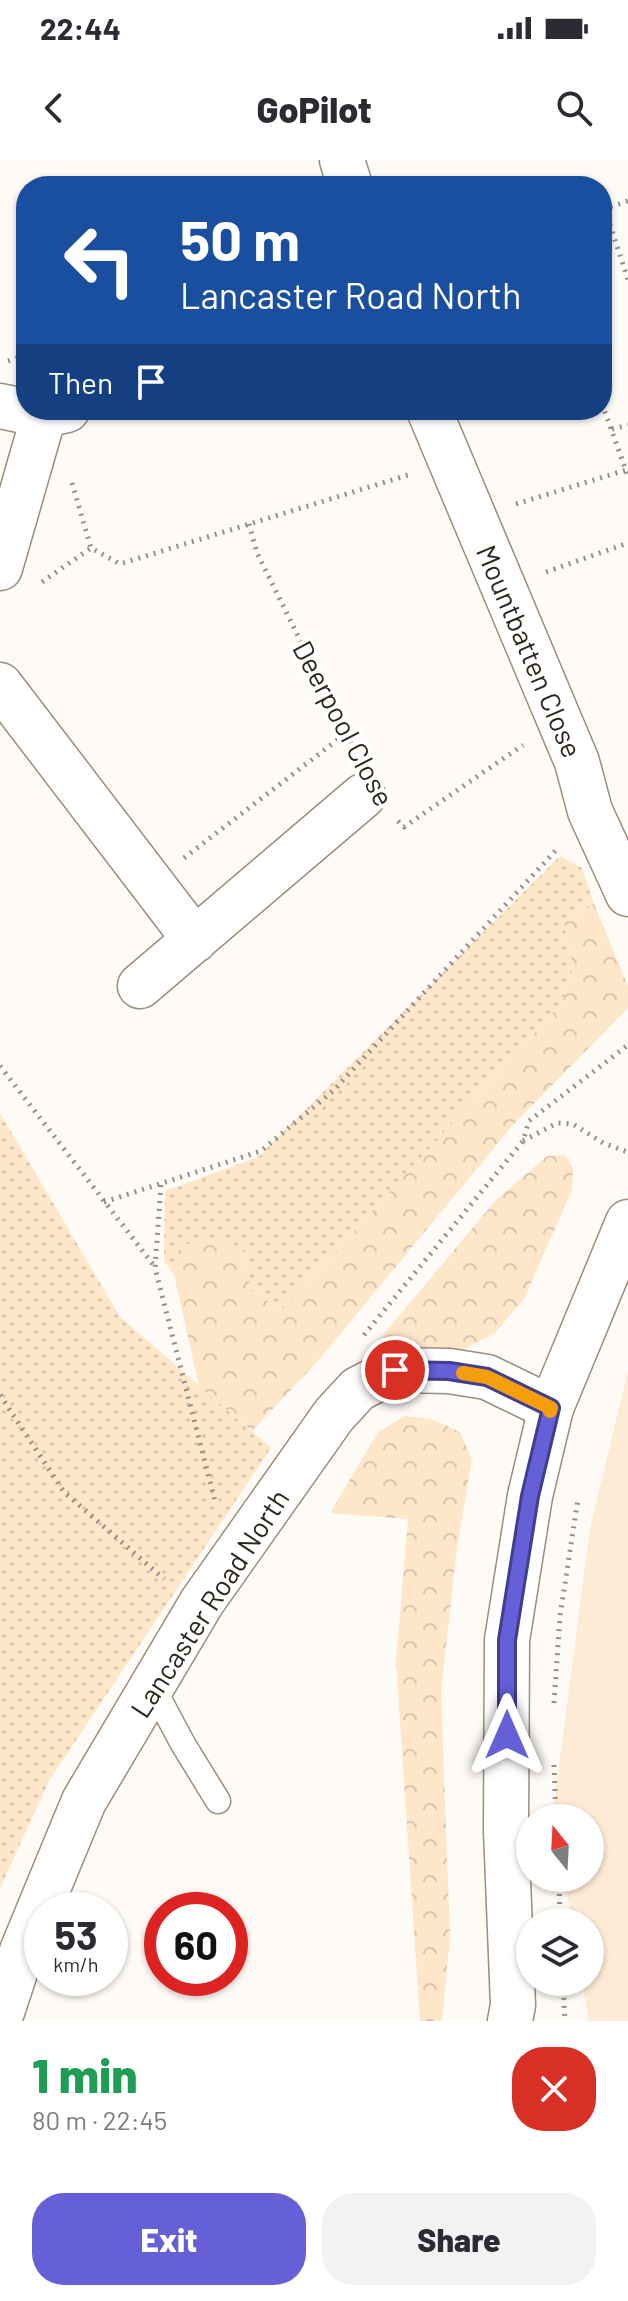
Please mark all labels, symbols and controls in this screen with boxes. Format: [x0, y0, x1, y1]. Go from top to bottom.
text: 22:44 [40, 10, 121, 46]
icon: back [32, 86, 76, 130]
icon: search [552, 86, 596, 130]
text: GoPilot [256, 87, 372, 130]
text: 50 m [180, 205, 300, 272]
icon: left [48, 208, 152, 312]
text: Lancaster Road North [180, 273, 521, 316]
icon: arrive [129, 360, 173, 404]
text: Then [48, 364, 113, 400]
street label: Mountbatten Close [470, 540, 590, 762]
street label: Deerpool Close [286, 635, 402, 811]
pin [361, 1336, 429, 1404]
icon: arrive [373, 1348, 417, 1392]
street label: Lancaster Road North [122, 1482, 296, 1724]
position arrow [465, 1693, 549, 1777]
north arrow [516, 1804, 604, 1892]
map controls [516, 1804, 604, 1996]
speed limit sign: 60 [144, 1892, 248, 1996]
button: layers [516, 1908, 604, 1996]
text: 53 [54, 1910, 98, 1958]
text: km/h [53, 1952, 99, 1976]
text: 1 min [32, 2045, 138, 2103]
button: close [512, 2047, 596, 2131]
text: 80 m · 22:45 [32, 2104, 167, 2135]
button: Exit [32, 2193, 306, 2285]
button: Share [322, 2193, 596, 2285]

